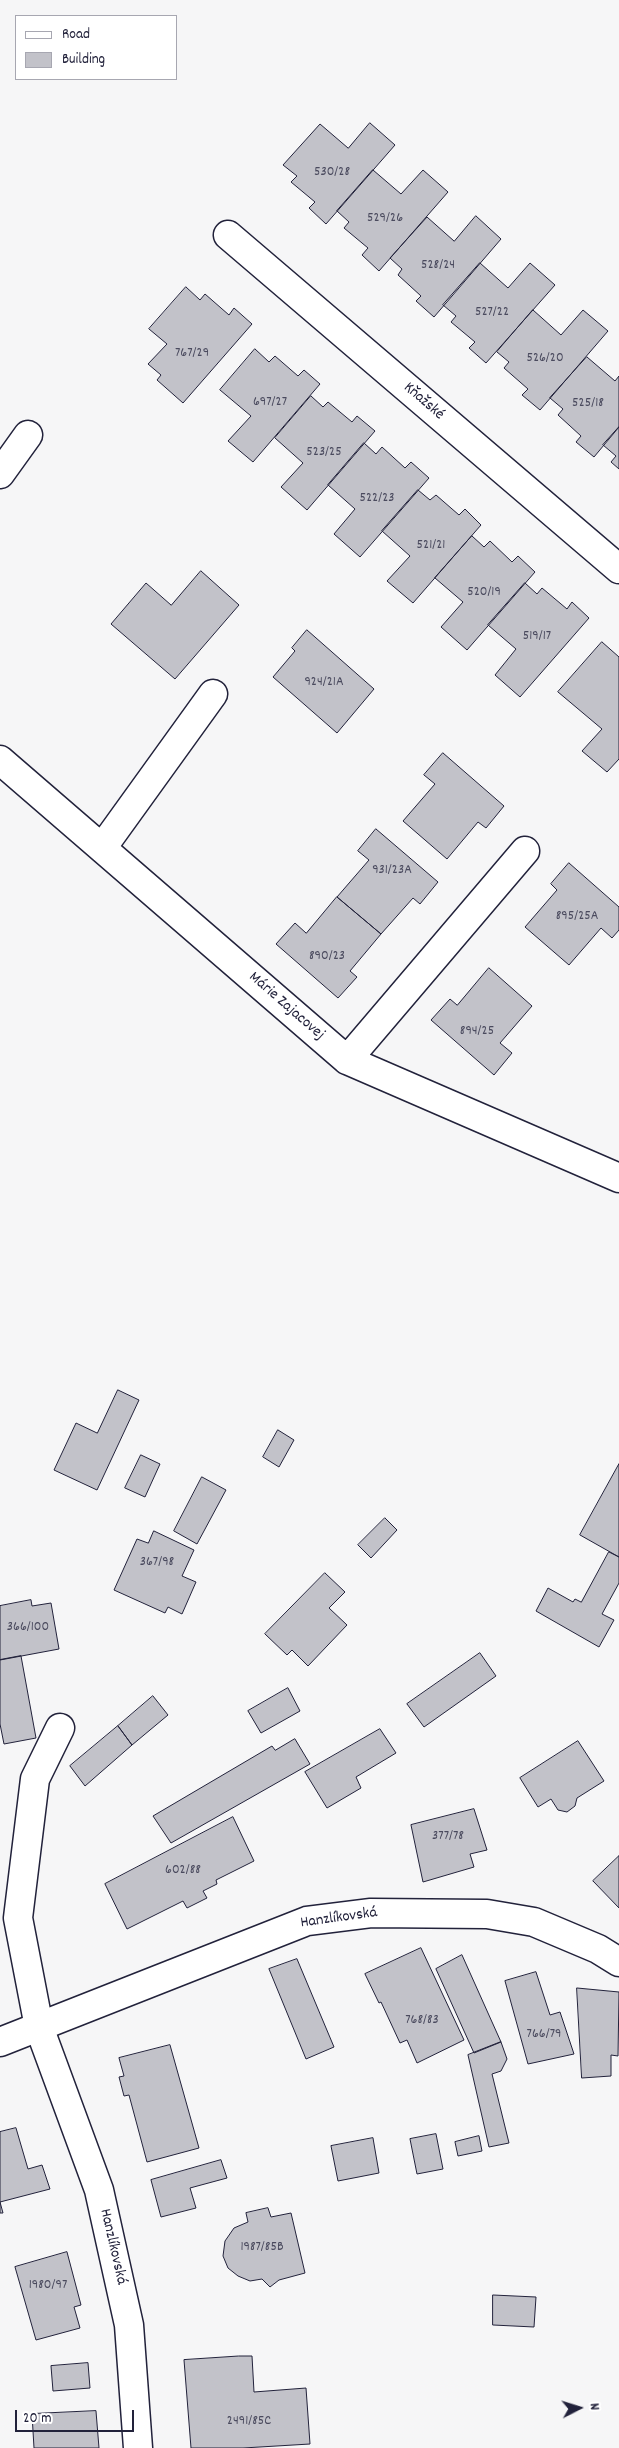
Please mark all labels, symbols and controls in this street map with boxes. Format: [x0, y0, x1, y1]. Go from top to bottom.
legend [15, 15, 178, 80]
text: Road [62, 24, 90, 46]
text: Building [62, 49, 105, 71]
house number: 530/28 [314, 165, 350, 181]
house number: 529/26 [367, 211, 403, 227]
house number: 528/24 [421, 258, 455, 274]
house number: 527/22 [475, 305, 509, 321]
house number: 767/29 [175, 346, 209, 362]
house number: 526/20 [526, 351, 564, 367]
street label: Kňažské [399, 379, 447, 425]
house number: 697/27 [253, 395, 287, 411]
house number: 525/18 [572, 396, 604, 412]
house number: 523/25 [306, 445, 342, 461]
house number: 522/23 [359, 491, 395, 507]
house number: 521/21 [417, 538, 445, 554]
house number: 520/19 [467, 585, 501, 601]
house number: 519/17 [523, 629, 551, 645]
house number: 924/21A [304, 675, 344, 691]
house number: 931/23A [372, 863, 412, 879]
house number: 895/25A [556, 909, 598, 925]
house number: 890/23 [309, 949, 345, 965]
street label: Márie Zajacovej [244, 969, 328, 1045]
house number: 894/25 [460, 1024, 494, 1040]
house number: 367/98 [140, 1555, 174, 1571]
house number: 366/100 [7, 1620, 49, 1636]
house number: 377/78 [432, 1829, 464, 1845]
house number: 602/88 [165, 1863, 201, 1879]
street label: Hanzlíkovská [299, 1904, 379, 1934]
house number: 768/83 [405, 2013, 439, 2029]
house number: 766/79 [527, 2027, 561, 2043]
street label: Hanzlíkovská [94, 2207, 130, 2287]
house number: 1987/85B [240, 2240, 284, 2256]
house number: 1980/97 [29, 2278, 67, 2294]
north arrow [554, 2383, 604, 2433]
scale bar [18, 2400, 136, 2432]
text: N [584, 2402, 604, 2411]
text: 20 m [23, 2408, 51, 2430]
house number: 2491/85C [227, 2414, 271, 2430]

